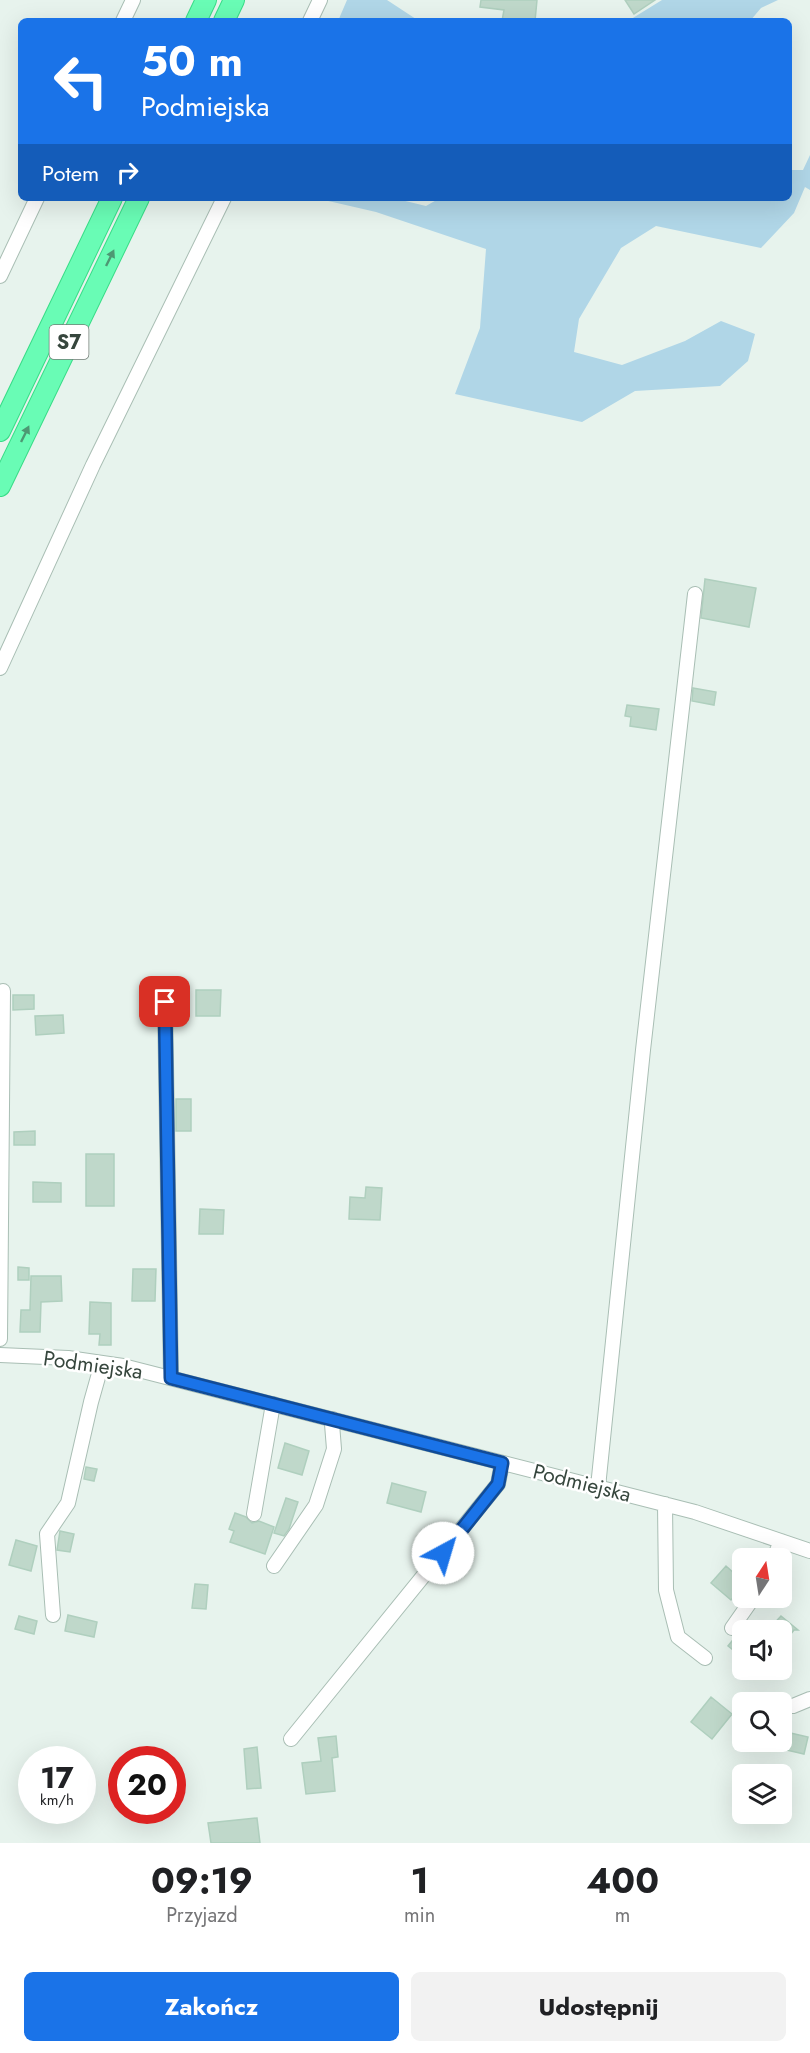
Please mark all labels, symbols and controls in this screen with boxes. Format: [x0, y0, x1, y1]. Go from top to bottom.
text: 50 m [141, 31, 243, 92]
icon: left [42, 42, 120, 120]
text: Podmiejska [141, 87, 270, 126]
icon: right [111, 156, 144, 189]
text: Potem [42, 157, 99, 189]
one-way arrow [105, 249, 115, 266]
road number: S7 [50, 325, 88, 359]
one-way arrow [21, 425, 30, 442]
pin [139, 976, 190, 1027]
icon: arrive [148, 985, 181, 1018]
street label: Podmiejska [41, 1343, 145, 1387]
street label: Podmiejska [530, 1456, 634, 1510]
position arrow [411, 1521, 475, 1585]
north arrow [732, 1548, 792, 1608]
map controls [732, 1548, 792, 1824]
button: sound [732, 1620, 792, 1680]
button: search [732, 1692, 792, 1752]
speed limit sign: 20 [108, 1746, 186, 1824]
text: 17 [40, 1756, 74, 1799]
button: layers [732, 1764, 792, 1824]
text: km/h [40, 1789, 74, 1811]
text: 09:19 [151, 1854, 253, 1906]
text: 1 [410, 1854, 429, 1906]
text: 400 [586, 1854, 659, 1906]
text: Przyjazd [166, 1901, 238, 1930]
text: min [404, 1901, 435, 1930]
text: m [615, 1901, 630, 1930]
button: Zakończ [24, 1972, 399, 2041]
button: Udostępnij [411, 1972, 786, 2041]

